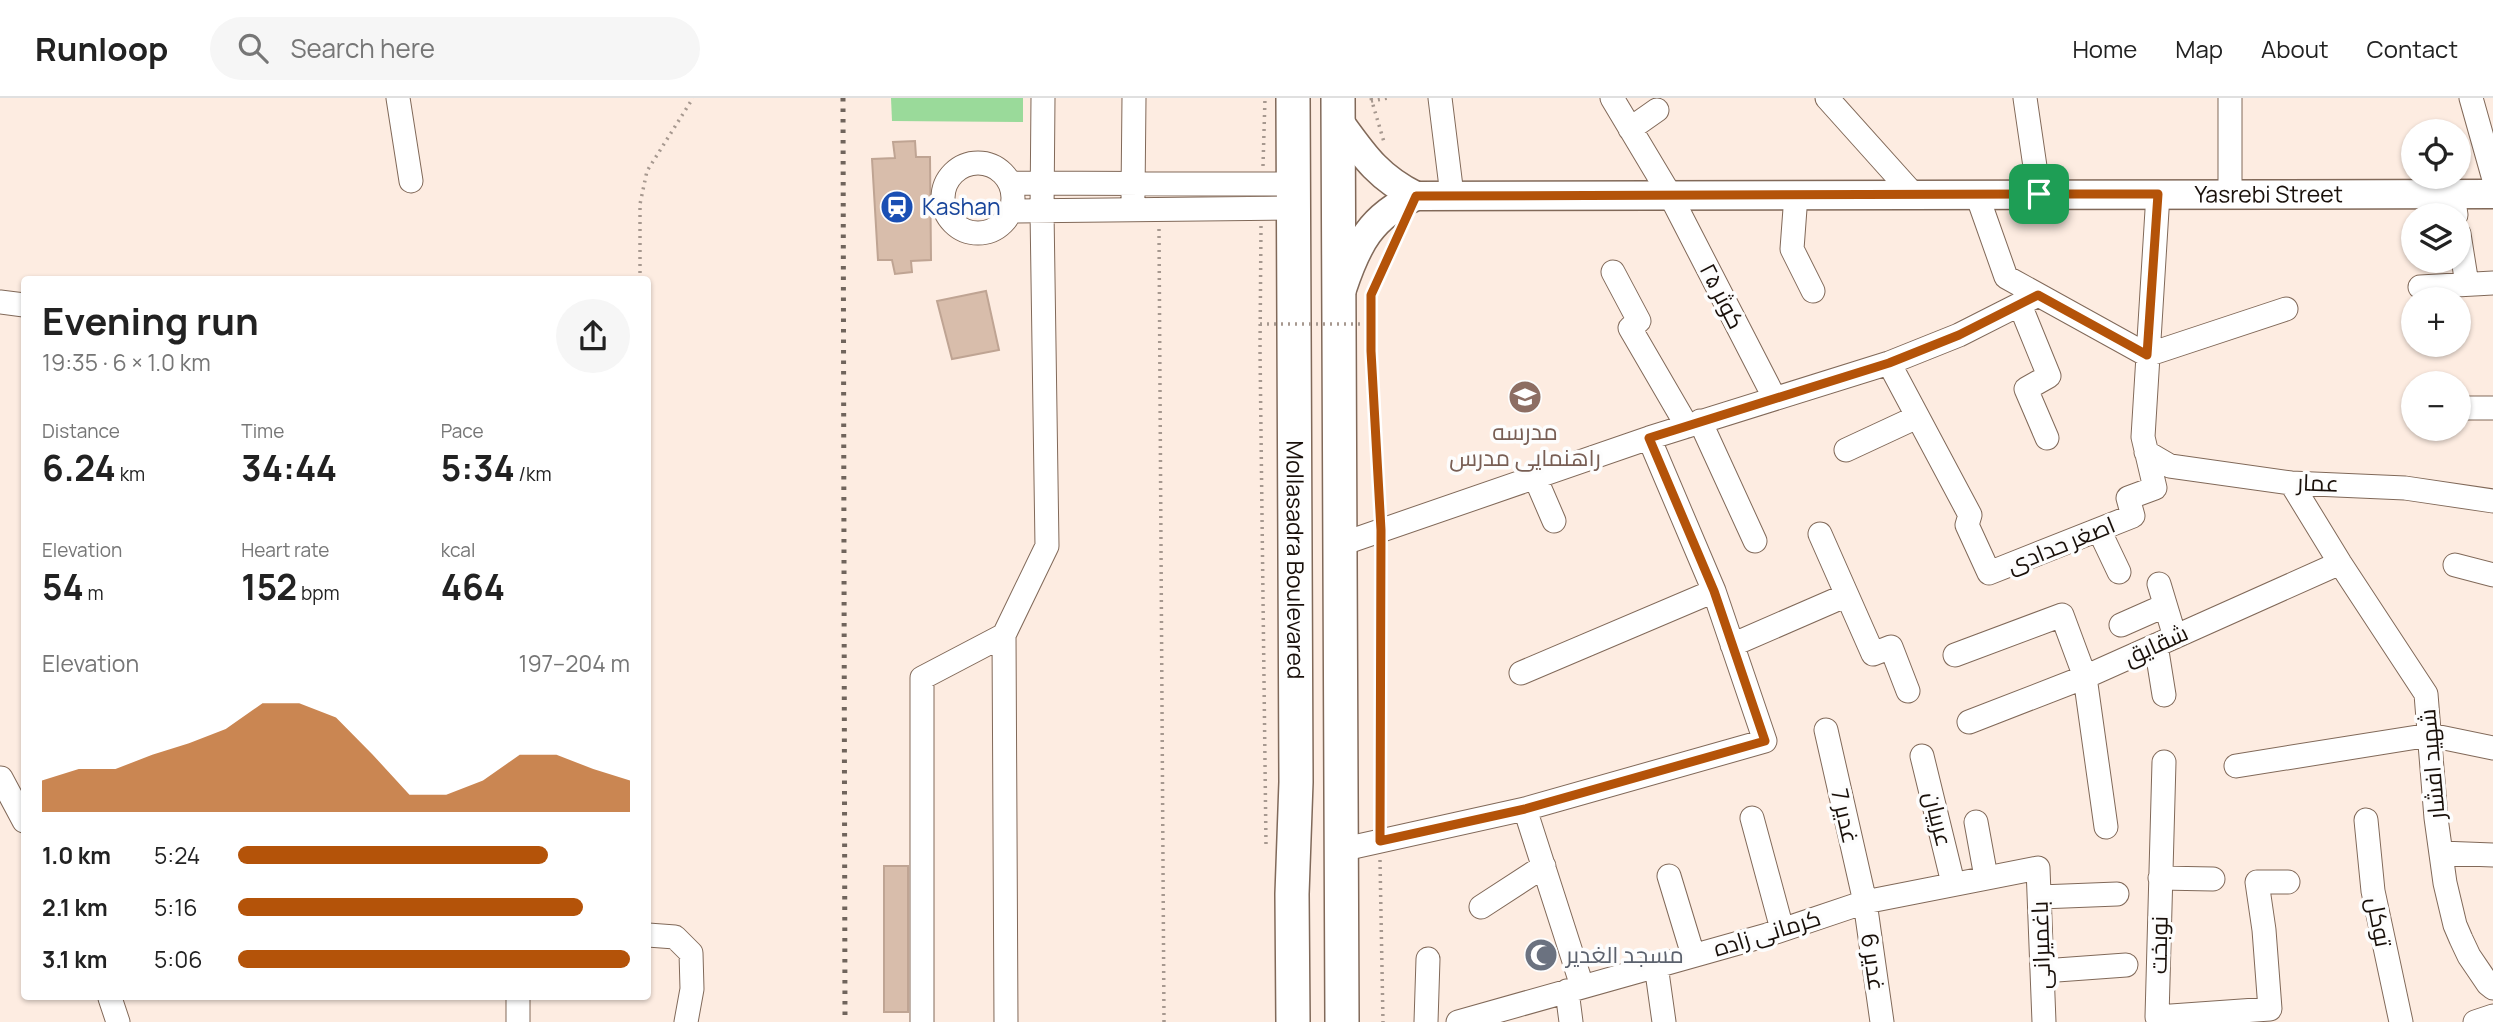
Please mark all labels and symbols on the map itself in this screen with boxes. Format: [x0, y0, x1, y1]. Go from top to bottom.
pin [2009, 164, 2069, 224]
street label: Yasrebi Street [2194, 177, 2343, 210]
station icon: Kashan [878, 188, 916, 226]
place label: Kashan [922, 190, 1001, 222]
street label: کوثر ۲۵ [1693, 257, 1753, 334]
school or university icon: مدرسه راهنمایی مدرس [1506, 378, 1544, 416]
place label: مدرسه راهنمایی مدرس [1449, 415, 1601, 473]
street label: Mollasadra Boulevared [1280, 440, 1313, 680]
street label: عمار [2294, 465, 2340, 499]
street label: اصغر حدادی [2002, 508, 2120, 580]
street label: شقایق [2118, 616, 2193, 672]
street label: شهید افشار [2410, 708, 2452, 823]
street label: غدیر 7 [1824, 785, 1868, 846]
street label: عربیان [1917, 788, 1961, 850]
street label: توکل [2360, 894, 2400, 949]
street label: باغمیرانی [2022, 900, 2058, 990]
street label: کرمانی زاده [1709, 901, 1824, 964]
street label: نوبخت [2141, 916, 2175, 974]
street label: غدیر 6 [1854, 931, 1894, 993]
mosque icon: مسجد الغدیر [1522, 936, 1560, 974]
place label: مسجد الغدیر [1564, 938, 1684, 970]

